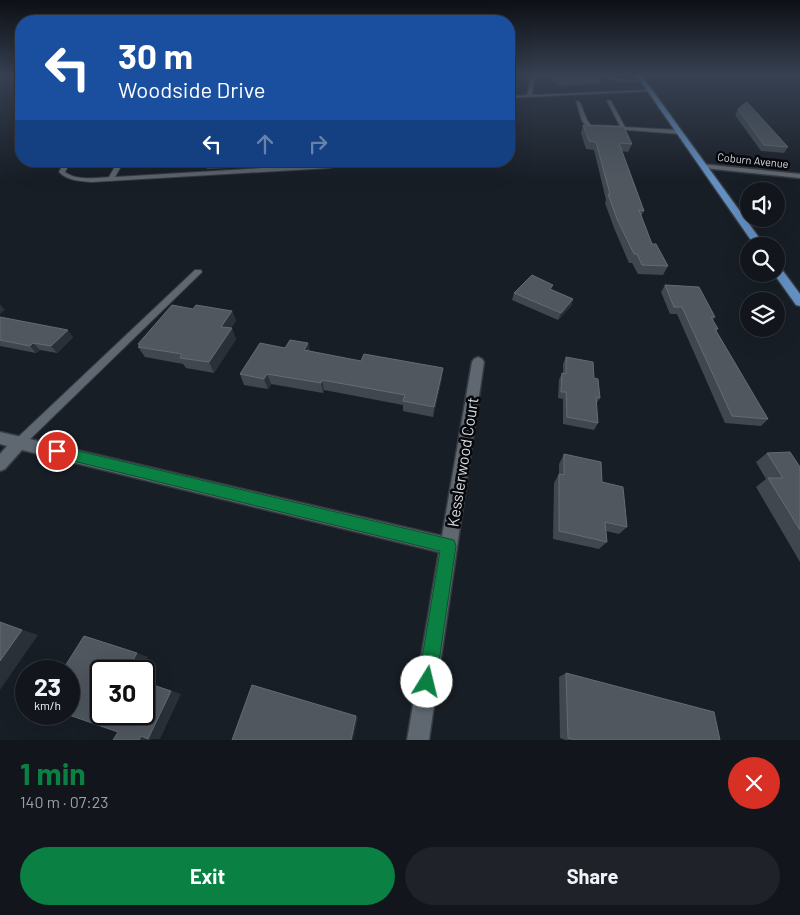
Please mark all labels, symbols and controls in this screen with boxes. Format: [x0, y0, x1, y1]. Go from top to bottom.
text: 30 m [118, 34, 193, 76]
icon: left [35, 35, 100, 100]
text: Woodside Drive [118, 76, 266, 102]
icon: left [198, 130, 226, 158]
icon: ahead [251, 130, 279, 158]
icon: right [304, 130, 332, 158]
street label: Coburn Avenue [717, 150, 789, 170]
map controls [740, 182, 785, 337]
button: sound [740, 182, 785, 227]
button: search [740, 237, 785, 282]
button: layers [740, 292, 785, 337]
street label: Kesslerwood Court [442, 396, 482, 528]
pin [36, 430, 78, 472]
icon: arrive [43, 437, 71, 465]
position arrow [400, 655, 452, 707]
speed limit sign: 30 [90, 660, 155, 725]
text: 23 [34, 671, 61, 701]
text: km/h [34, 698, 61, 712]
text: 1 min [20, 755, 86, 791]
button: close [728, 757, 780, 809]
text: 140 m · 07:23 [20, 792, 108, 811]
button: Exit [20, 847, 395, 905]
button: Share [405, 847, 780, 905]

